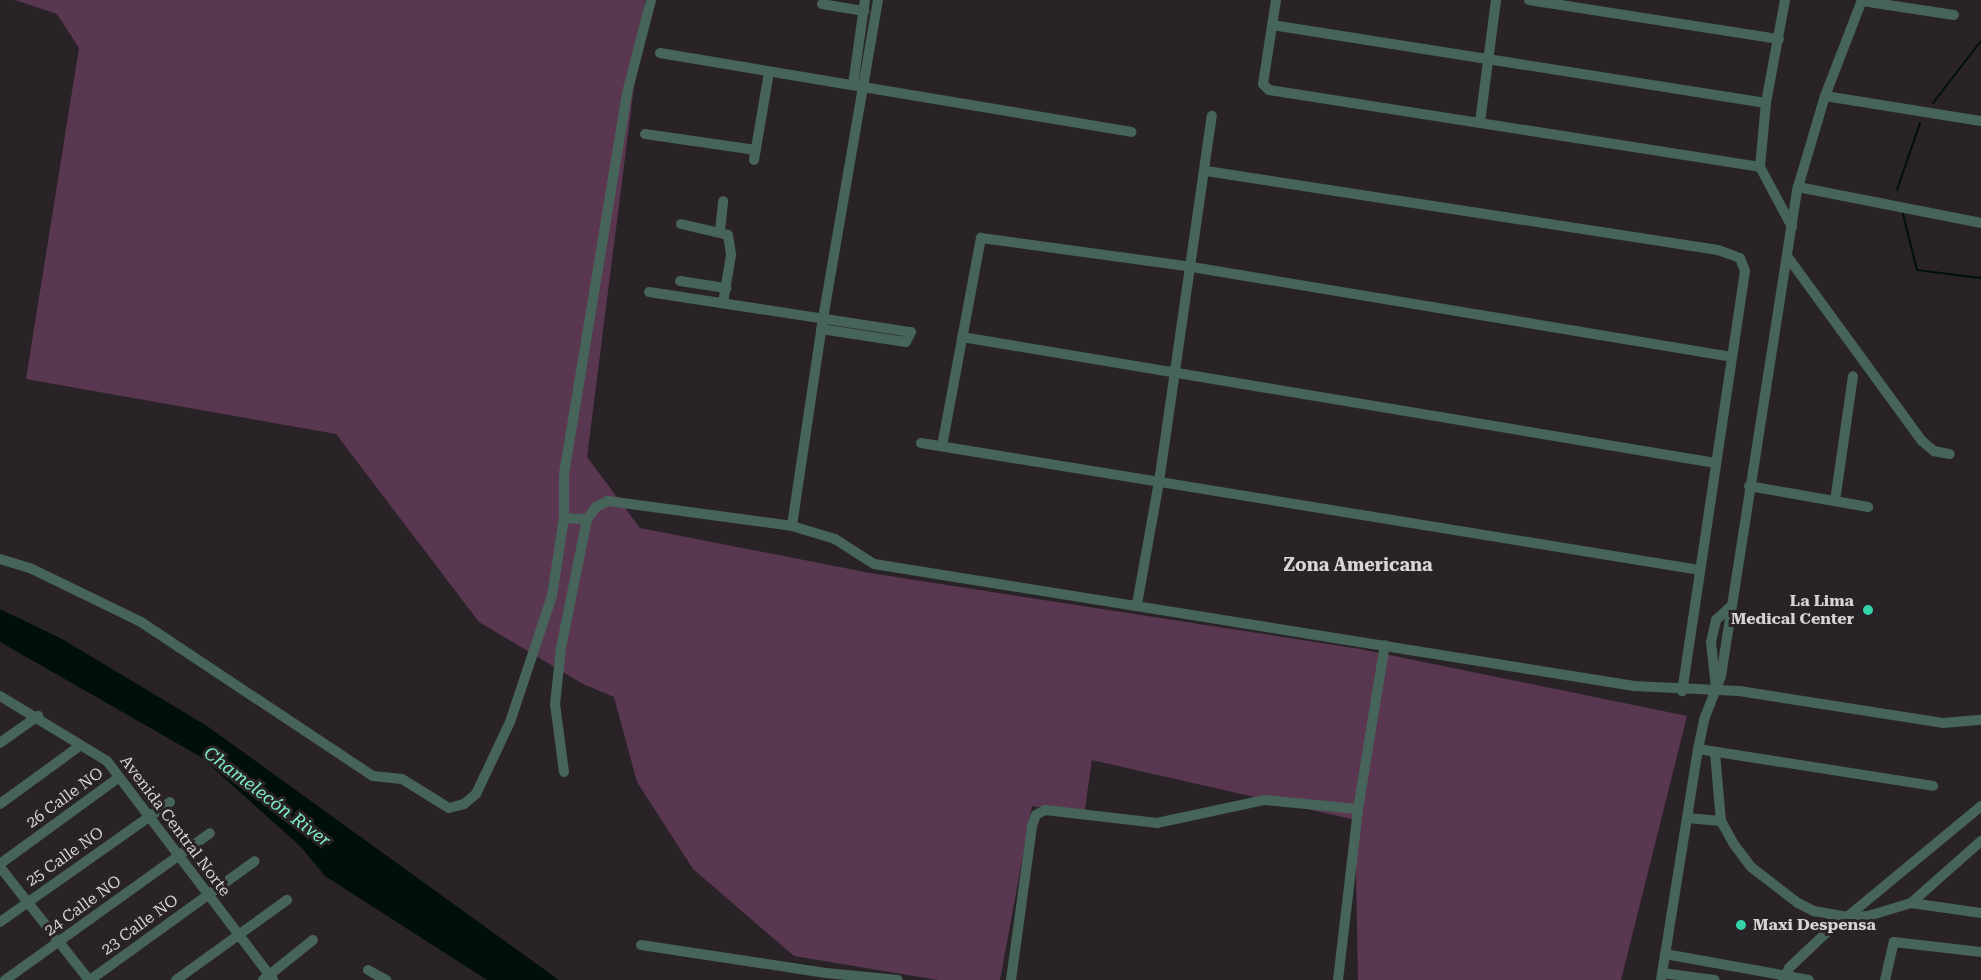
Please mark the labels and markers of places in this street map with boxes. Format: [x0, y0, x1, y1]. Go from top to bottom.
place label: La Lima Medical Center [1731, 591, 1854, 629]
marker: La Lima Medical Center [1859, 601, 1877, 619]
place label: Maxi Despensa [1753, 915, 1876, 935]
marker: Maxi Despensa [1734, 918, 1748, 932]

